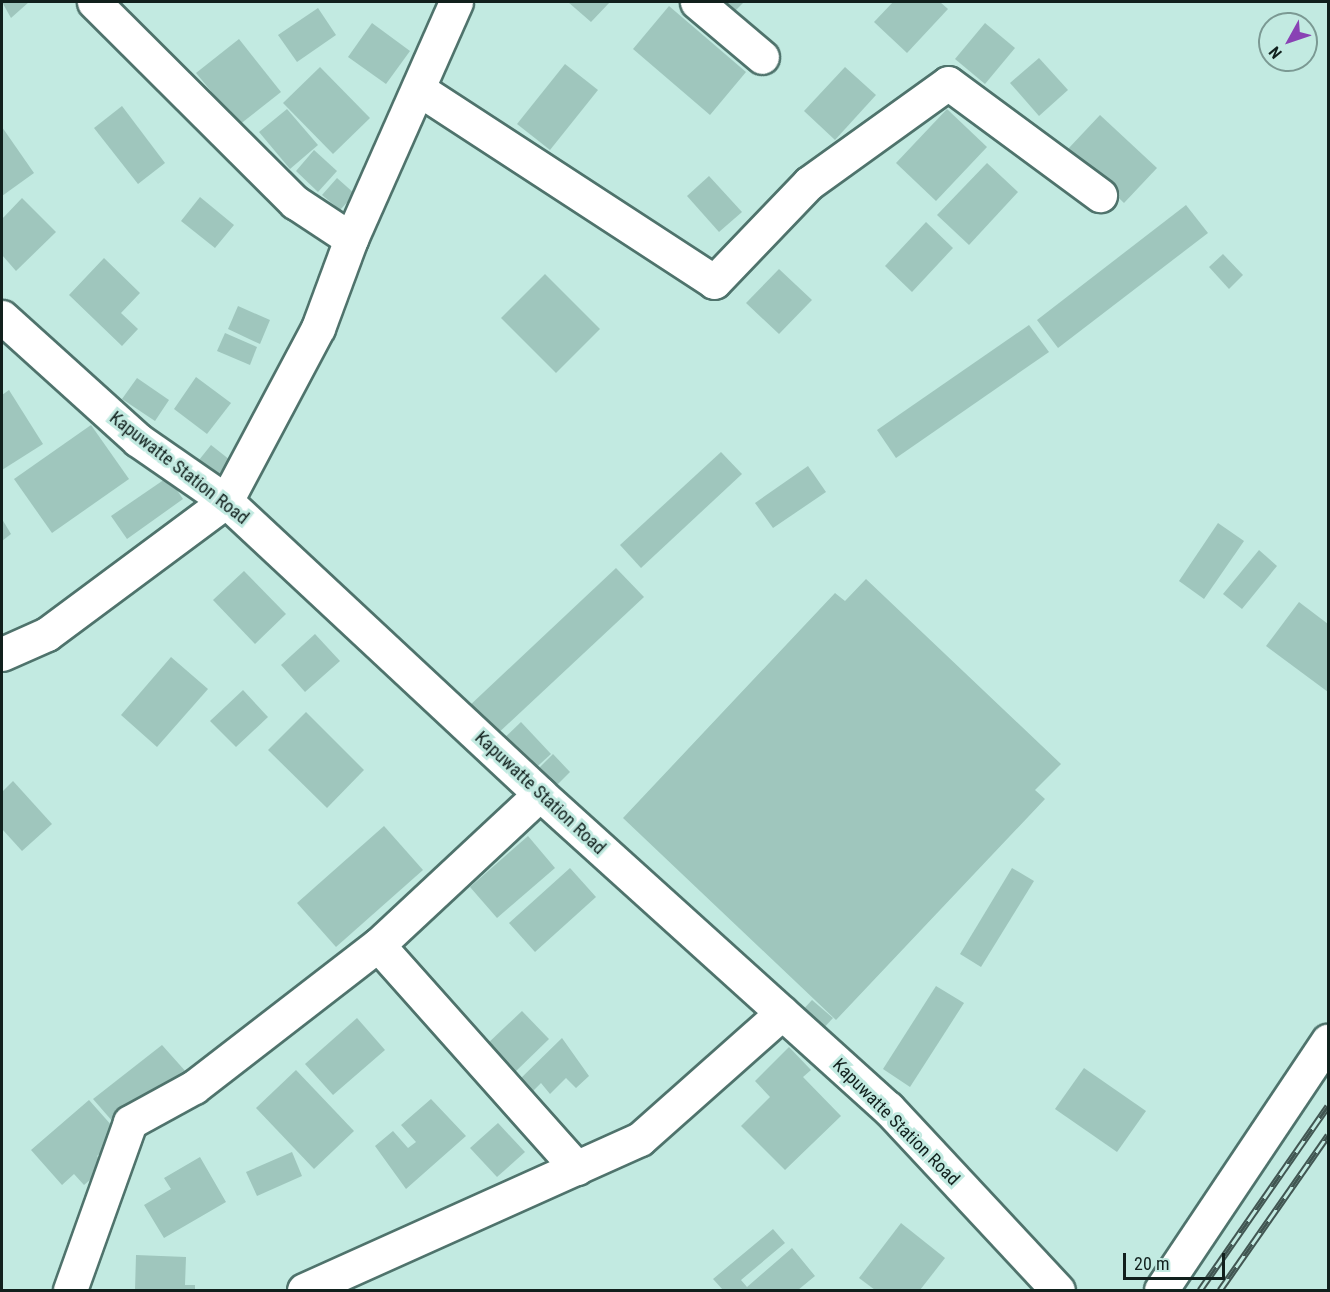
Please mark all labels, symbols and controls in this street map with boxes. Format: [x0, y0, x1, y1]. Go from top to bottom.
north arrow [1258, 12, 1318, 72]
text: N [1265, 43, 1286, 62]
street label: Kapuwatte Station Road [105, 407, 253, 529]
street label: Kapuwatte Station Road [470, 727, 610, 859]
street label: Kapuwatte Station Road [828, 1054, 964, 1190]
scale bar [1126, 1241, 1228, 1279]
text: 20 m [1134, 1253, 1169, 1274]

